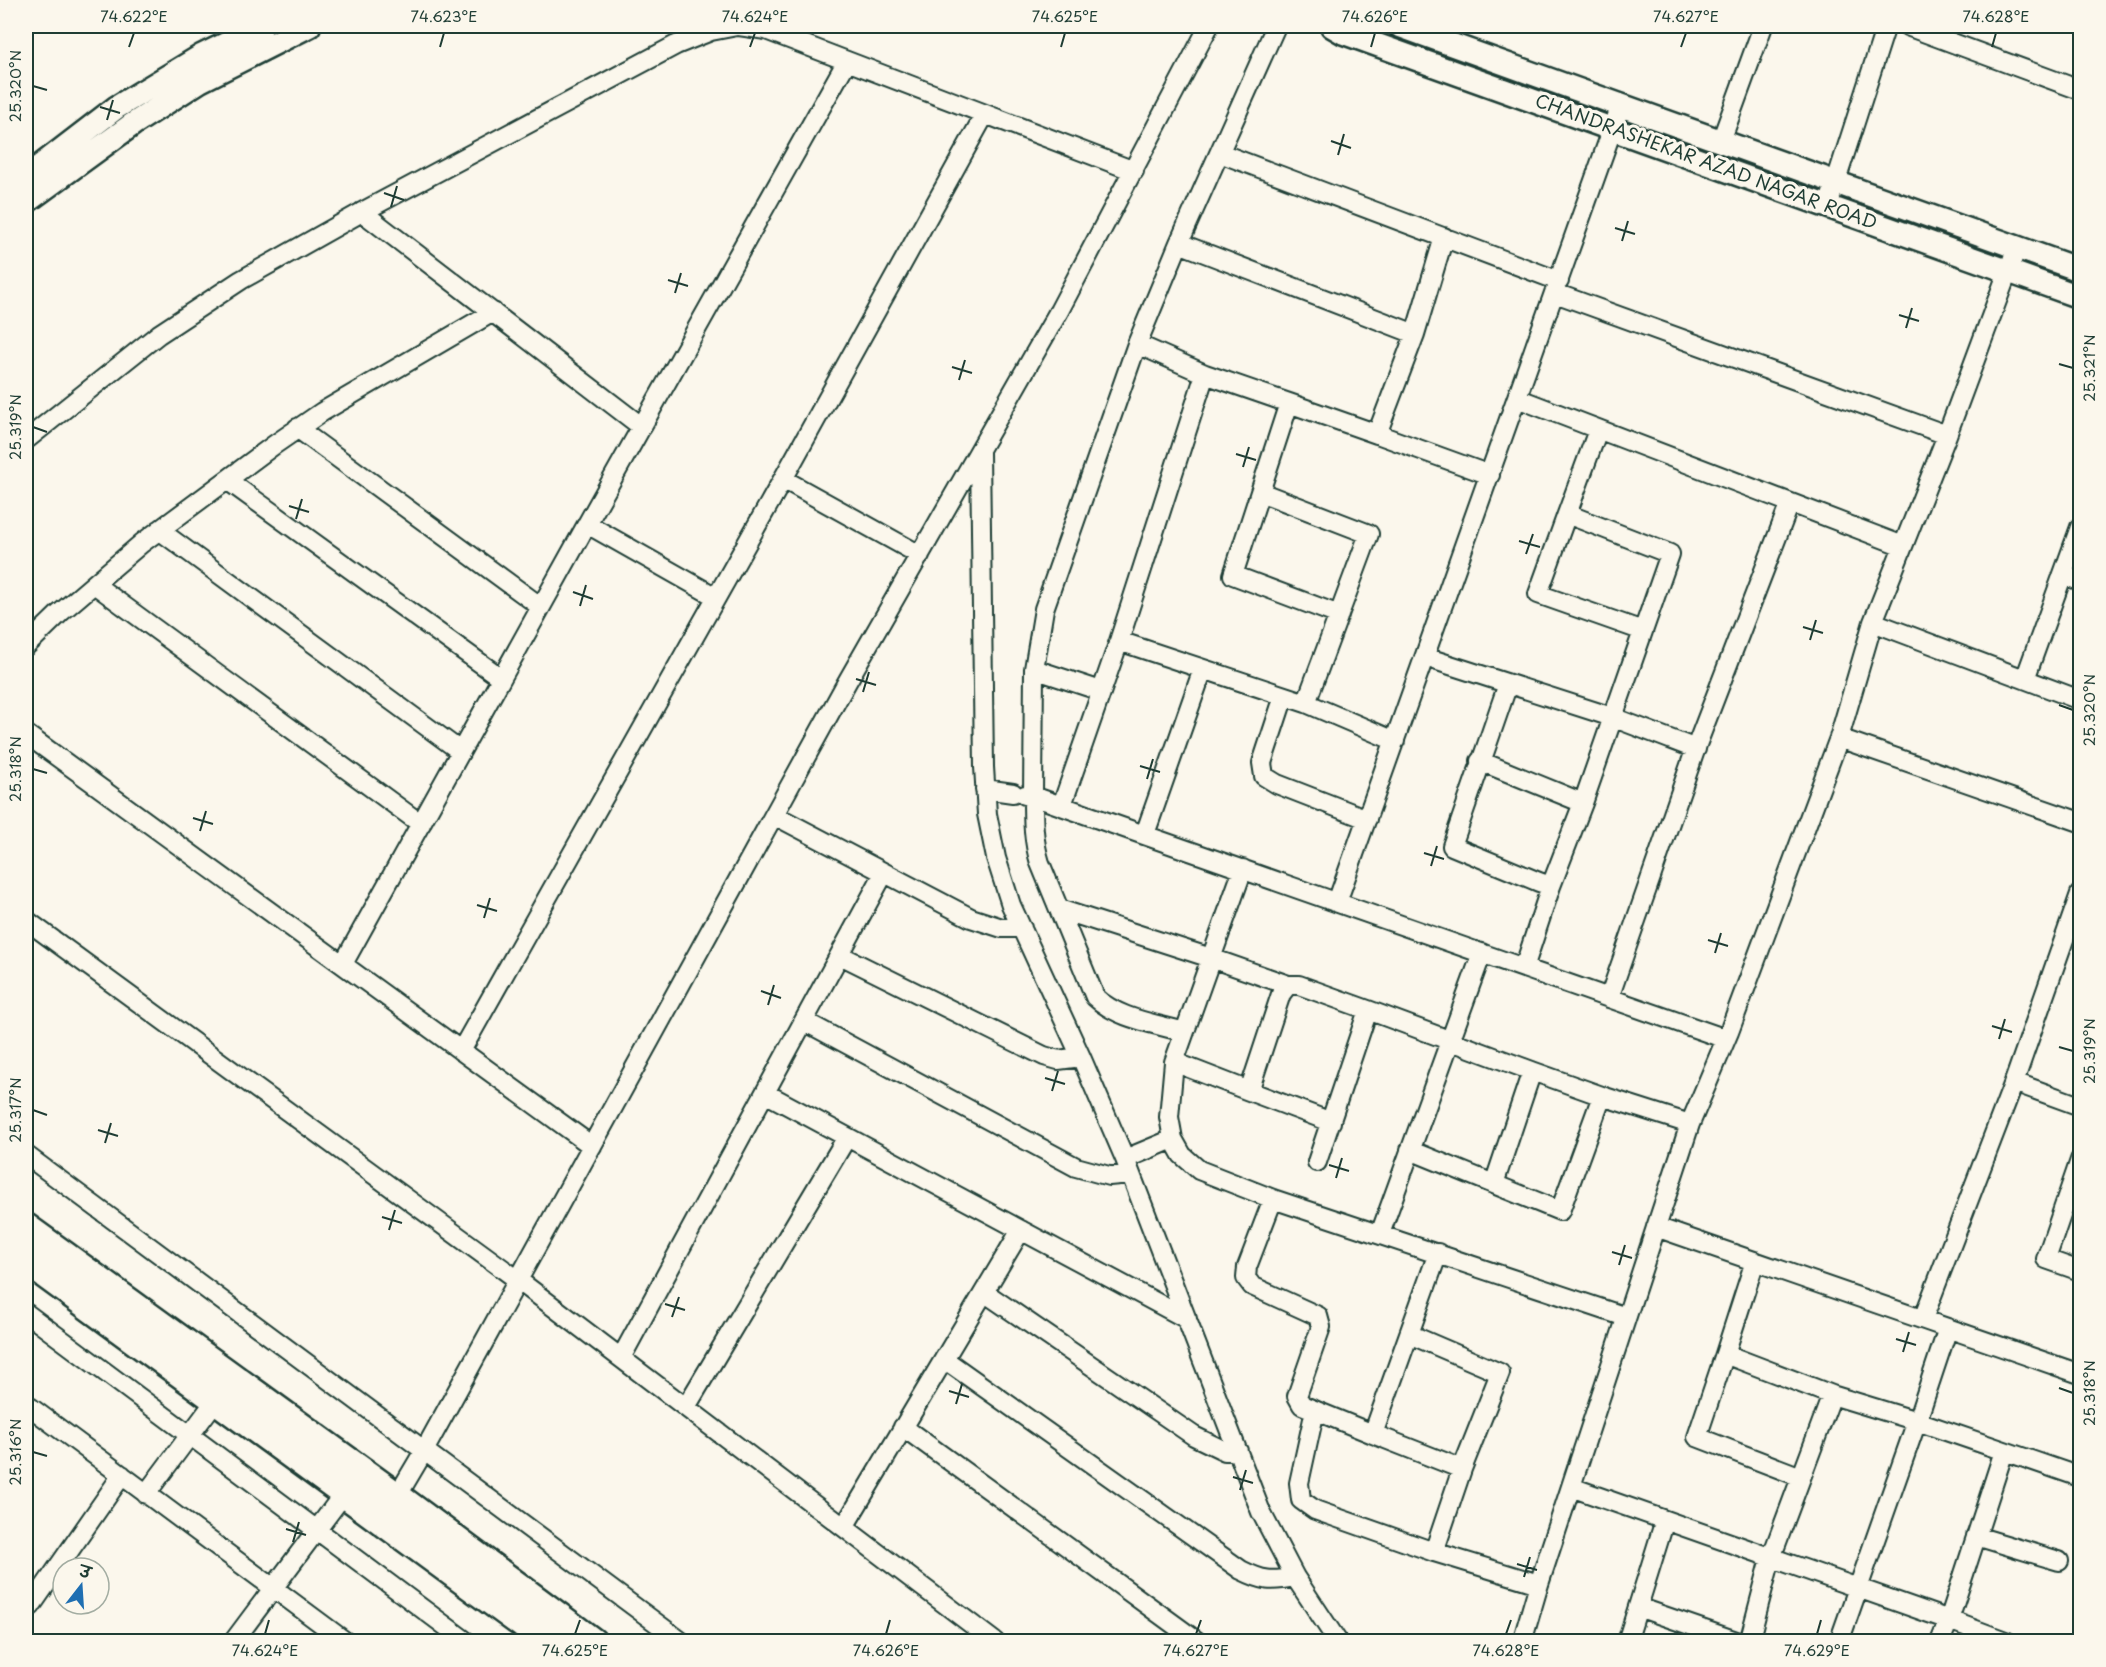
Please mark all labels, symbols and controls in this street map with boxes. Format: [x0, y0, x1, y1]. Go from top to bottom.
text: 74.622°E [100, 4, 168, 27]
text: 74.623°E [411, 4, 477, 27]
text: 74.624°E [722, 4, 788, 27]
text: 74.625°E [1032, 4, 1098, 27]
text: 74.626°E [1342, 4, 1408, 27]
text: 74.627°E [1653, 4, 1719, 27]
text: 74.628°E [1962, 4, 2030, 27]
text: 25.320°N [3, 50, 26, 122]
street label: CHANDRASHEKAR AZAD NAGAR ROAD [1532, 86, 1881, 235]
text: 25.321°N [2077, 334, 2100, 402]
text: 25.319°N [3, 394, 26, 460]
text: 25.320°N [2077, 674, 2100, 746]
text: 25.318°N [3, 736, 26, 802]
text: 25.319°N [2077, 1018, 2100, 1084]
text: 25.317°N [3, 1077, 26, 1143]
text: 25.318°N [2077, 1360, 2100, 1426]
text: 25.316°N [3, 1419, 26, 1485]
north arrow [51, 1556, 111, 1616]
text: उ [75, 1557, 96, 1584]
text: 74.624°E [232, 1638, 298, 1661]
text: 74.625°E [542, 1638, 608, 1661]
text: 74.626°E [853, 1638, 919, 1661]
text: 74.627°E [1163, 1638, 1229, 1661]
text: 74.628°E [1472, 1638, 1540, 1661]
text: 74.629°E [1784, 1638, 1850, 1661]

